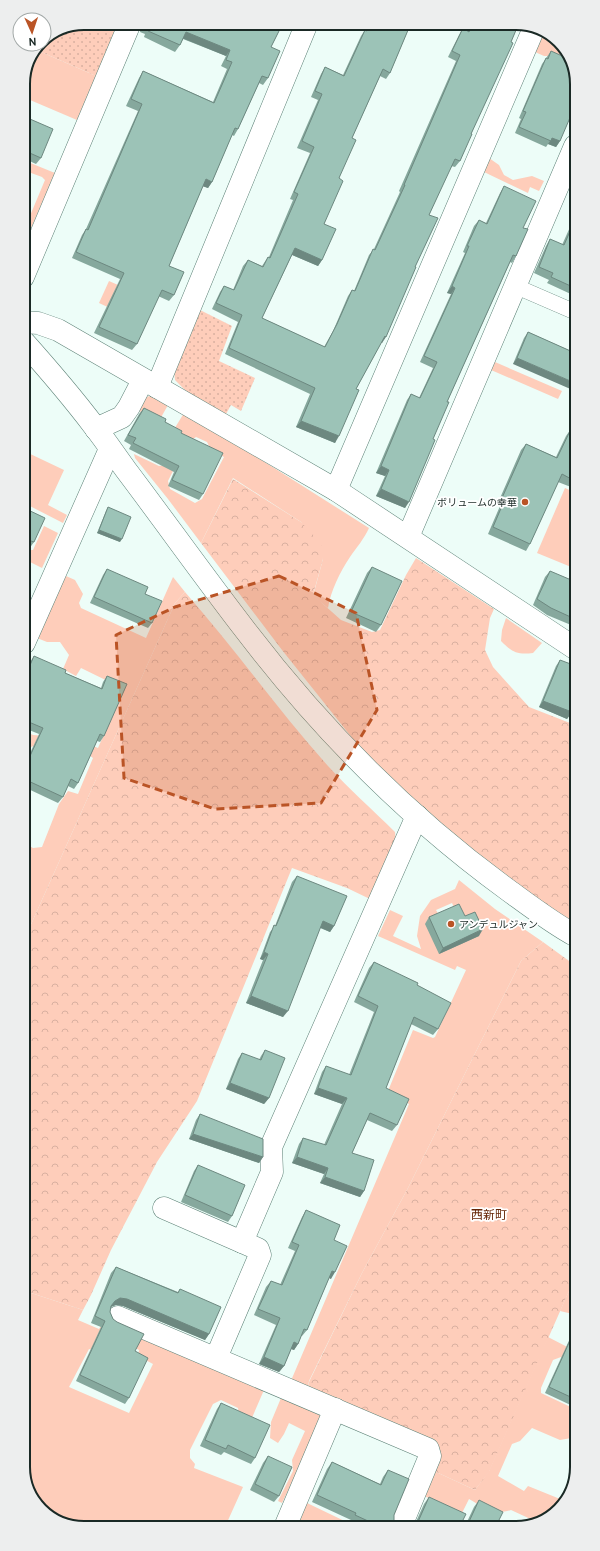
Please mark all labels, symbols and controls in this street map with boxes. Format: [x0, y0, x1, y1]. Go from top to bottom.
north arrow [12, 12, 52, 52]
text: N [28, 34, 37, 48]
place label: ボリュームの幸華 [437, 497, 517, 510]
marker: ボリュームの幸華 [520, 497, 530, 507]
marker: アンデュルジャン [446, 919, 456, 929]
place label: アンデュルジャン [459, 919, 538, 932]
district label: 西新町 [471, 1208, 507, 1224]

